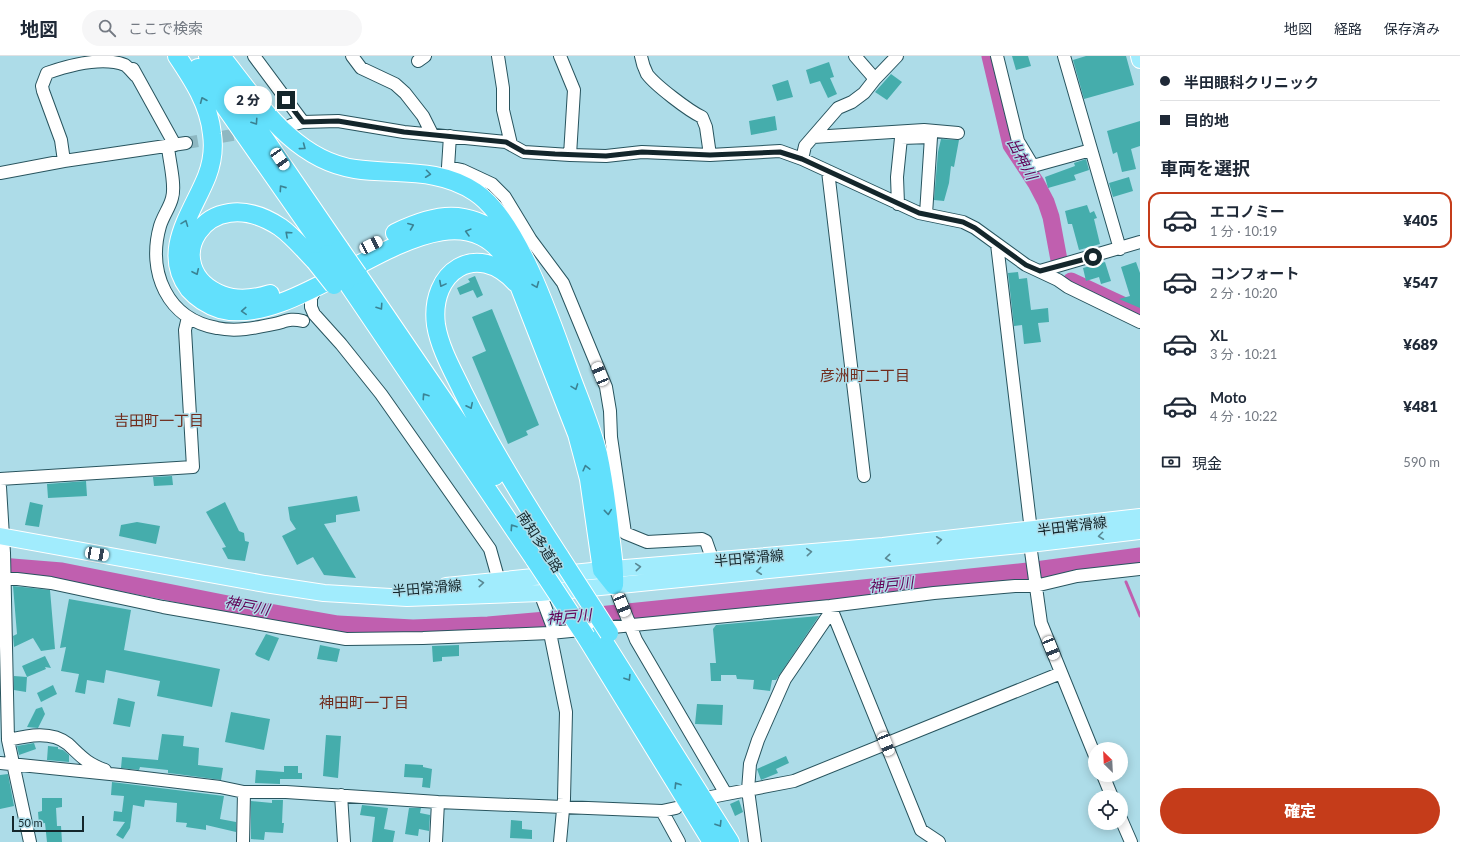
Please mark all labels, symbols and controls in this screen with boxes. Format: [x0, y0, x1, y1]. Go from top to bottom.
search box [82, 10, 362, 46]
text: 地図 [20, 17, 58, 40]
icon: search [96, 17, 118, 39]
text: ここで検索 [128, 19, 203, 37]
text: 地図 [1284, 20, 1312, 37]
text: 経路 [1334, 20, 1362, 37]
text: 保存済み [1384, 20, 1440, 37]
text: 半田眼科クリニック [1184, 73, 1319, 91]
callout: 2 分 [224, 86, 272, 114]
route end [277, 91, 295, 109]
text: 2 分 [236, 92, 260, 108]
one-way arrow [200, 97, 208, 105]
text: 目的地 [1184, 111, 1229, 129]
one-way arrow [250, 118, 258, 125]
water label: 出神川 [1004, 134, 1042, 184]
one-way arrow [298, 143, 305, 150]
car [268, 146, 292, 172]
text: 車両を選択 [1160, 157, 1250, 179]
one-way arrow [425, 169, 431, 178]
one-way arrow [280, 185, 287, 192]
icon: car [1162, 202, 1198, 238]
text: エコノミー [1210, 202, 1285, 220]
text: ¥405 [1403, 211, 1438, 229]
one-way arrow [180, 220, 188, 227]
one-way arrow [408, 223, 415, 231]
text: 1 分 · 10:19 [1210, 223, 1277, 239]
one-way arrow [465, 228, 472, 237]
one-way arrow [285, 231, 292, 238]
car [358, 234, 384, 256]
route start [1084, 248, 1102, 266]
icon: car [1162, 264, 1198, 300]
text: コンフォート [1210, 264, 1300, 282]
one-way arrow [191, 268, 199, 275]
text: ¥547 [1403, 273, 1438, 291]
one-way arrow [440, 280, 447, 287]
one-way arrow [531, 282, 539, 289]
text: 2 分 · 10:20 [1210, 285, 1277, 301]
one-way arrow [375, 303, 382, 310]
one-way arrow [241, 307, 247, 315]
icon: car [1162, 326, 1198, 362]
text: XL [1210, 326, 1228, 344]
text: ¥689 [1403, 335, 1438, 353]
text: 3 分 · 10:21 [1210, 346, 1277, 362]
car [590, 361, 610, 387]
district label: 彦洲町二丁目 [820, 366, 910, 384]
one-way arrow [570, 383, 578, 390]
icon: car [1162, 388, 1198, 424]
text: Moto [1210, 388, 1247, 406]
one-way arrow [423, 394, 430, 401]
text: ¥481 [1403, 397, 1438, 415]
one-way arrow [465, 402, 473, 409]
text: 4 分 · 10:22 [1210, 408, 1277, 424]
district label: 吉田町一丁目 [114, 411, 204, 429]
icon: cash [1160, 451, 1182, 473]
text: 現金 [1192, 454, 1222, 472]
text: 590 m [1403, 454, 1440, 470]
one-way arrow [583, 464, 591, 471]
street label: 南知多道路 [514, 508, 567, 576]
one-way arrow [603, 509, 612, 515]
street label: 半田常滑線 [1036, 513, 1108, 538]
one-way arrow [511, 525, 518, 532]
one-way arrow [1098, 531, 1104, 540]
one-way arrow [936, 536, 942, 545]
car [84, 546, 110, 562]
street label: 半田常滑線 [713, 546, 785, 569]
one-way arrow [806, 548, 812, 557]
one-way arrow [885, 554, 891, 563]
one-way arrow [635, 563, 641, 572]
one-way arrow [756, 566, 762, 575]
water label: 神戸川 [868, 572, 916, 595]
street label: 半田常滑線 [391, 576, 463, 599]
one-way arrow [478, 579, 484, 588]
water label: 神戸川 [223, 592, 273, 619]
car [612, 592, 632, 618]
water label: 神戸川 [546, 605, 594, 627]
car [1041, 635, 1061, 661]
one-way arrow [624, 674, 631, 681]
district label: 神田町一丁目 [319, 693, 409, 711]
car [876, 731, 896, 757]
north arrow [1088, 742, 1128, 782]
map controls [1088, 742, 1128, 830]
one-way arrow [675, 782, 682, 789]
button: 確定 [1160, 788, 1440, 834]
button: locate [1088, 790, 1128, 830]
scale bar [12, 814, 84, 833]
text: 50 m [18, 816, 43, 829]
one-way arrow [714, 820, 722, 827]

